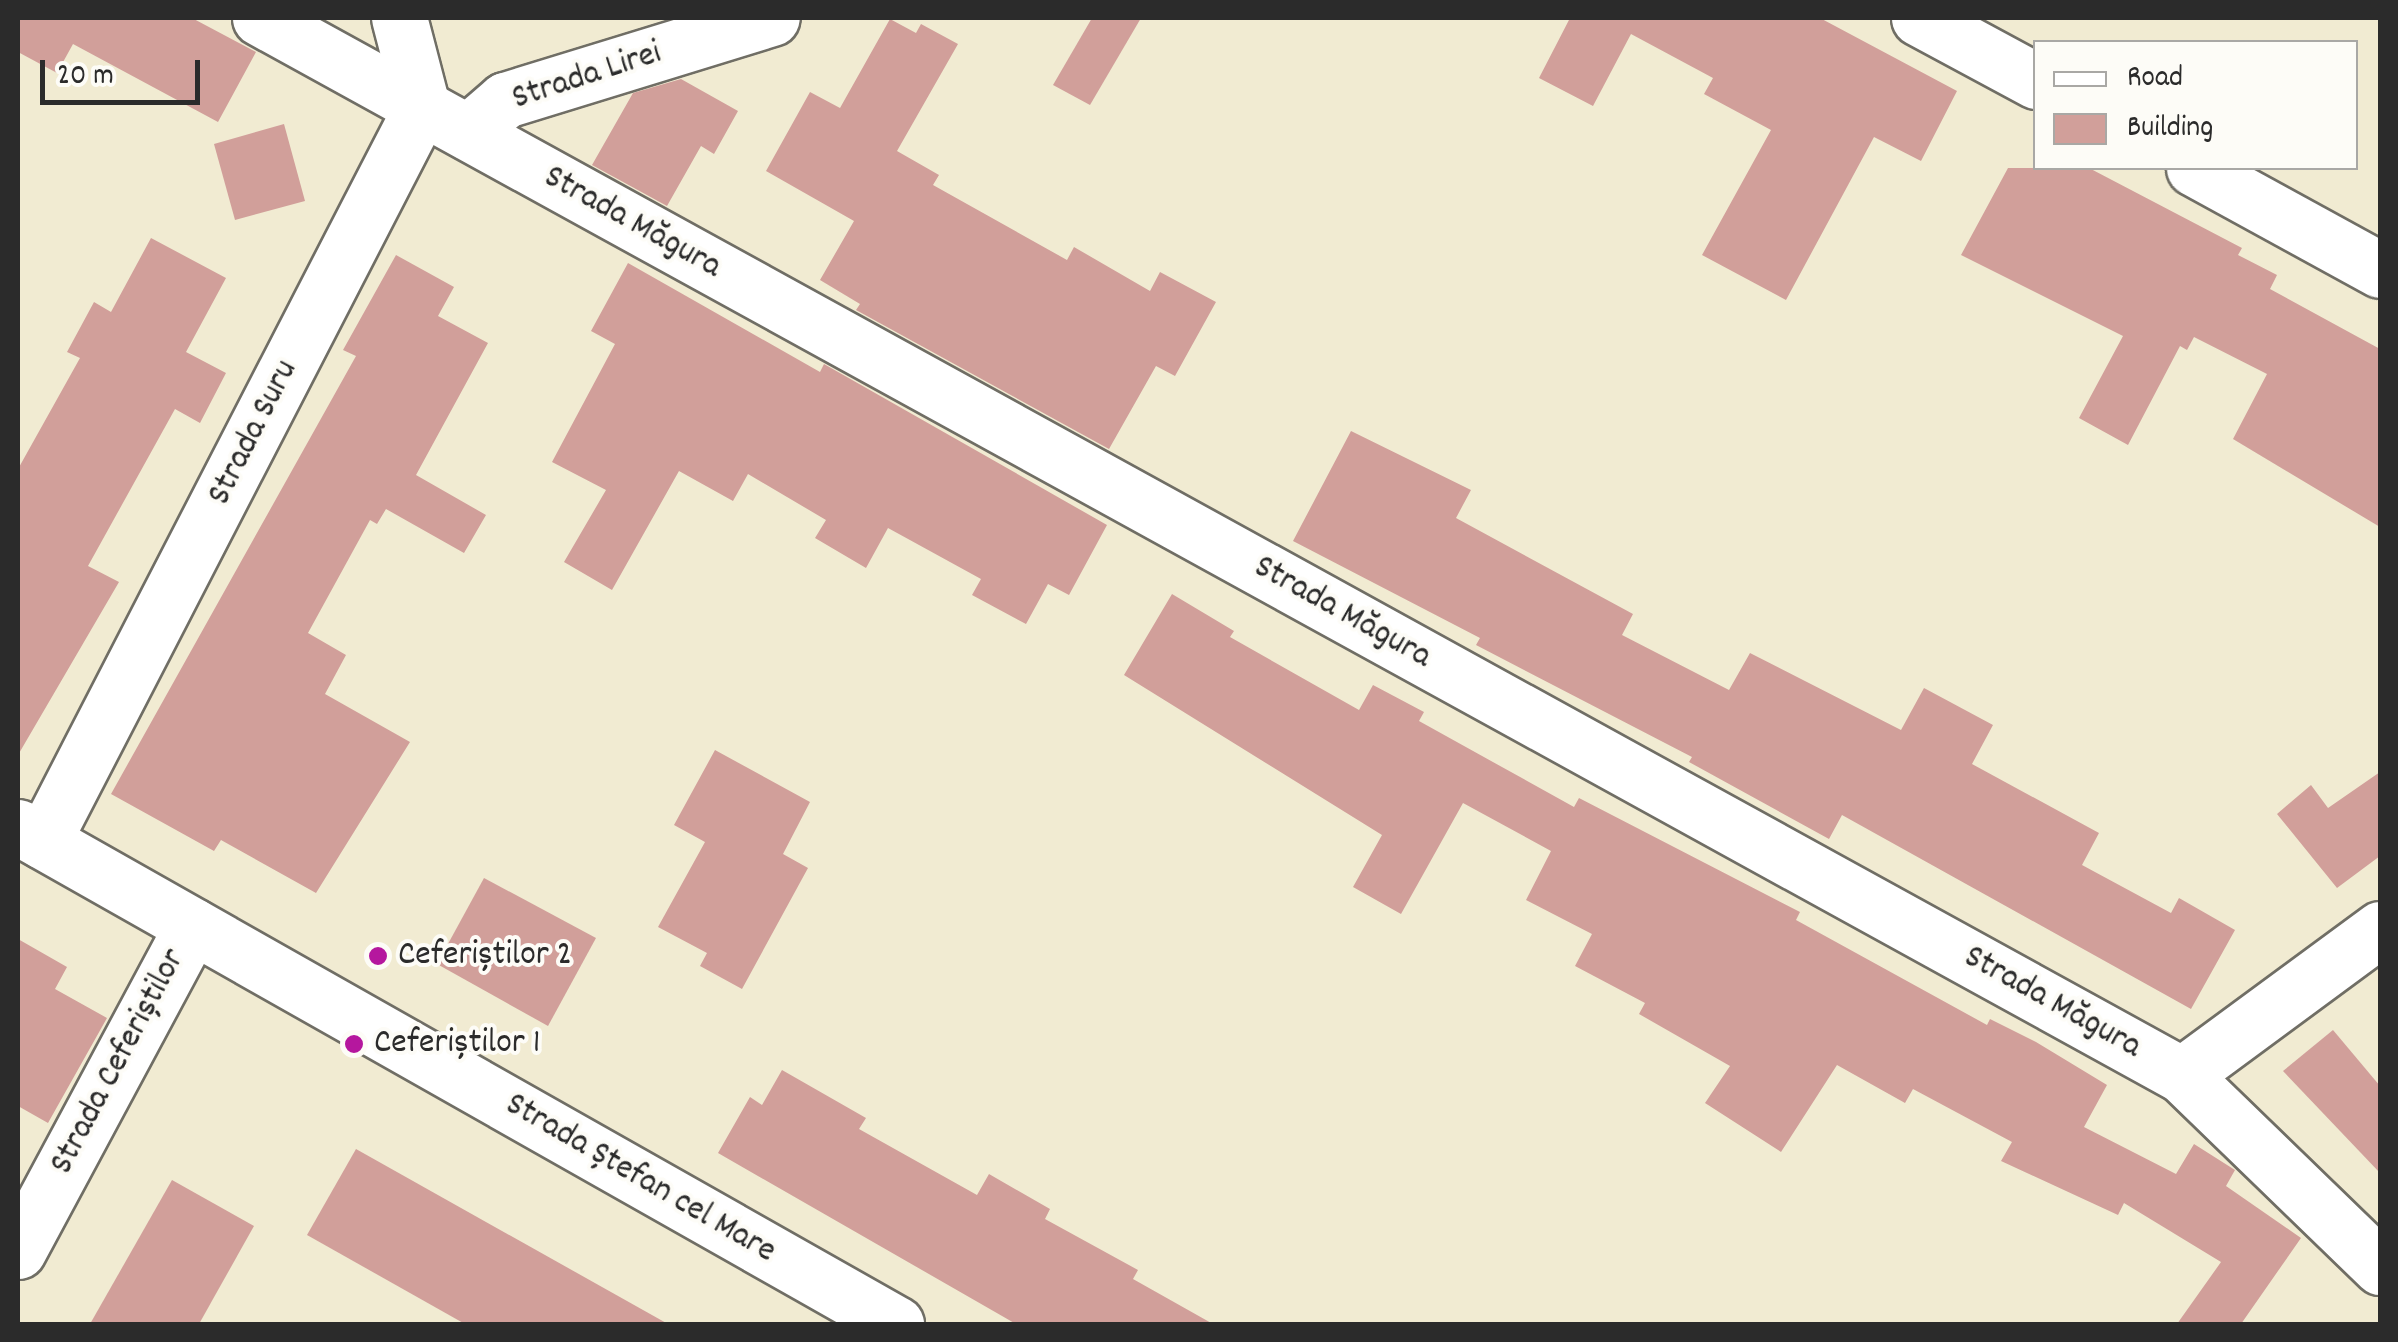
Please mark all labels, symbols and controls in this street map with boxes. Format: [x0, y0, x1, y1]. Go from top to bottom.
street label: Strada Lirei [507, 33, 667, 121]
scale bar [45, 40, 205, 102]
legend [2033, 40, 2358, 170]
text: 20 m [57, 56, 114, 99]
text: Road [2127, 58, 2183, 101]
text: Building [2127, 108, 2213, 151]
street label: Strada Măgura [536, 157, 728, 289]
street label: Strada Suru [200, 353, 308, 513]
street label: Strada Măgura [1246, 547, 1438, 679]
place label: Ceferiștilor 2 [398, 935, 572, 977]
street label: Strada Măgura [1956, 937, 2148, 1069]
street label: Strada Ceferiștilor [42, 942, 196, 1182]
marker: Ceferiștilor 2 [367, 945, 389, 967]
place label: Ceferiștilor 1 [374, 1023, 540, 1065]
marker: Ceferiștilor 1 [343, 1033, 365, 1055]
street label: Strada Ștefan cel Mare [497, 1084, 783, 1274]

